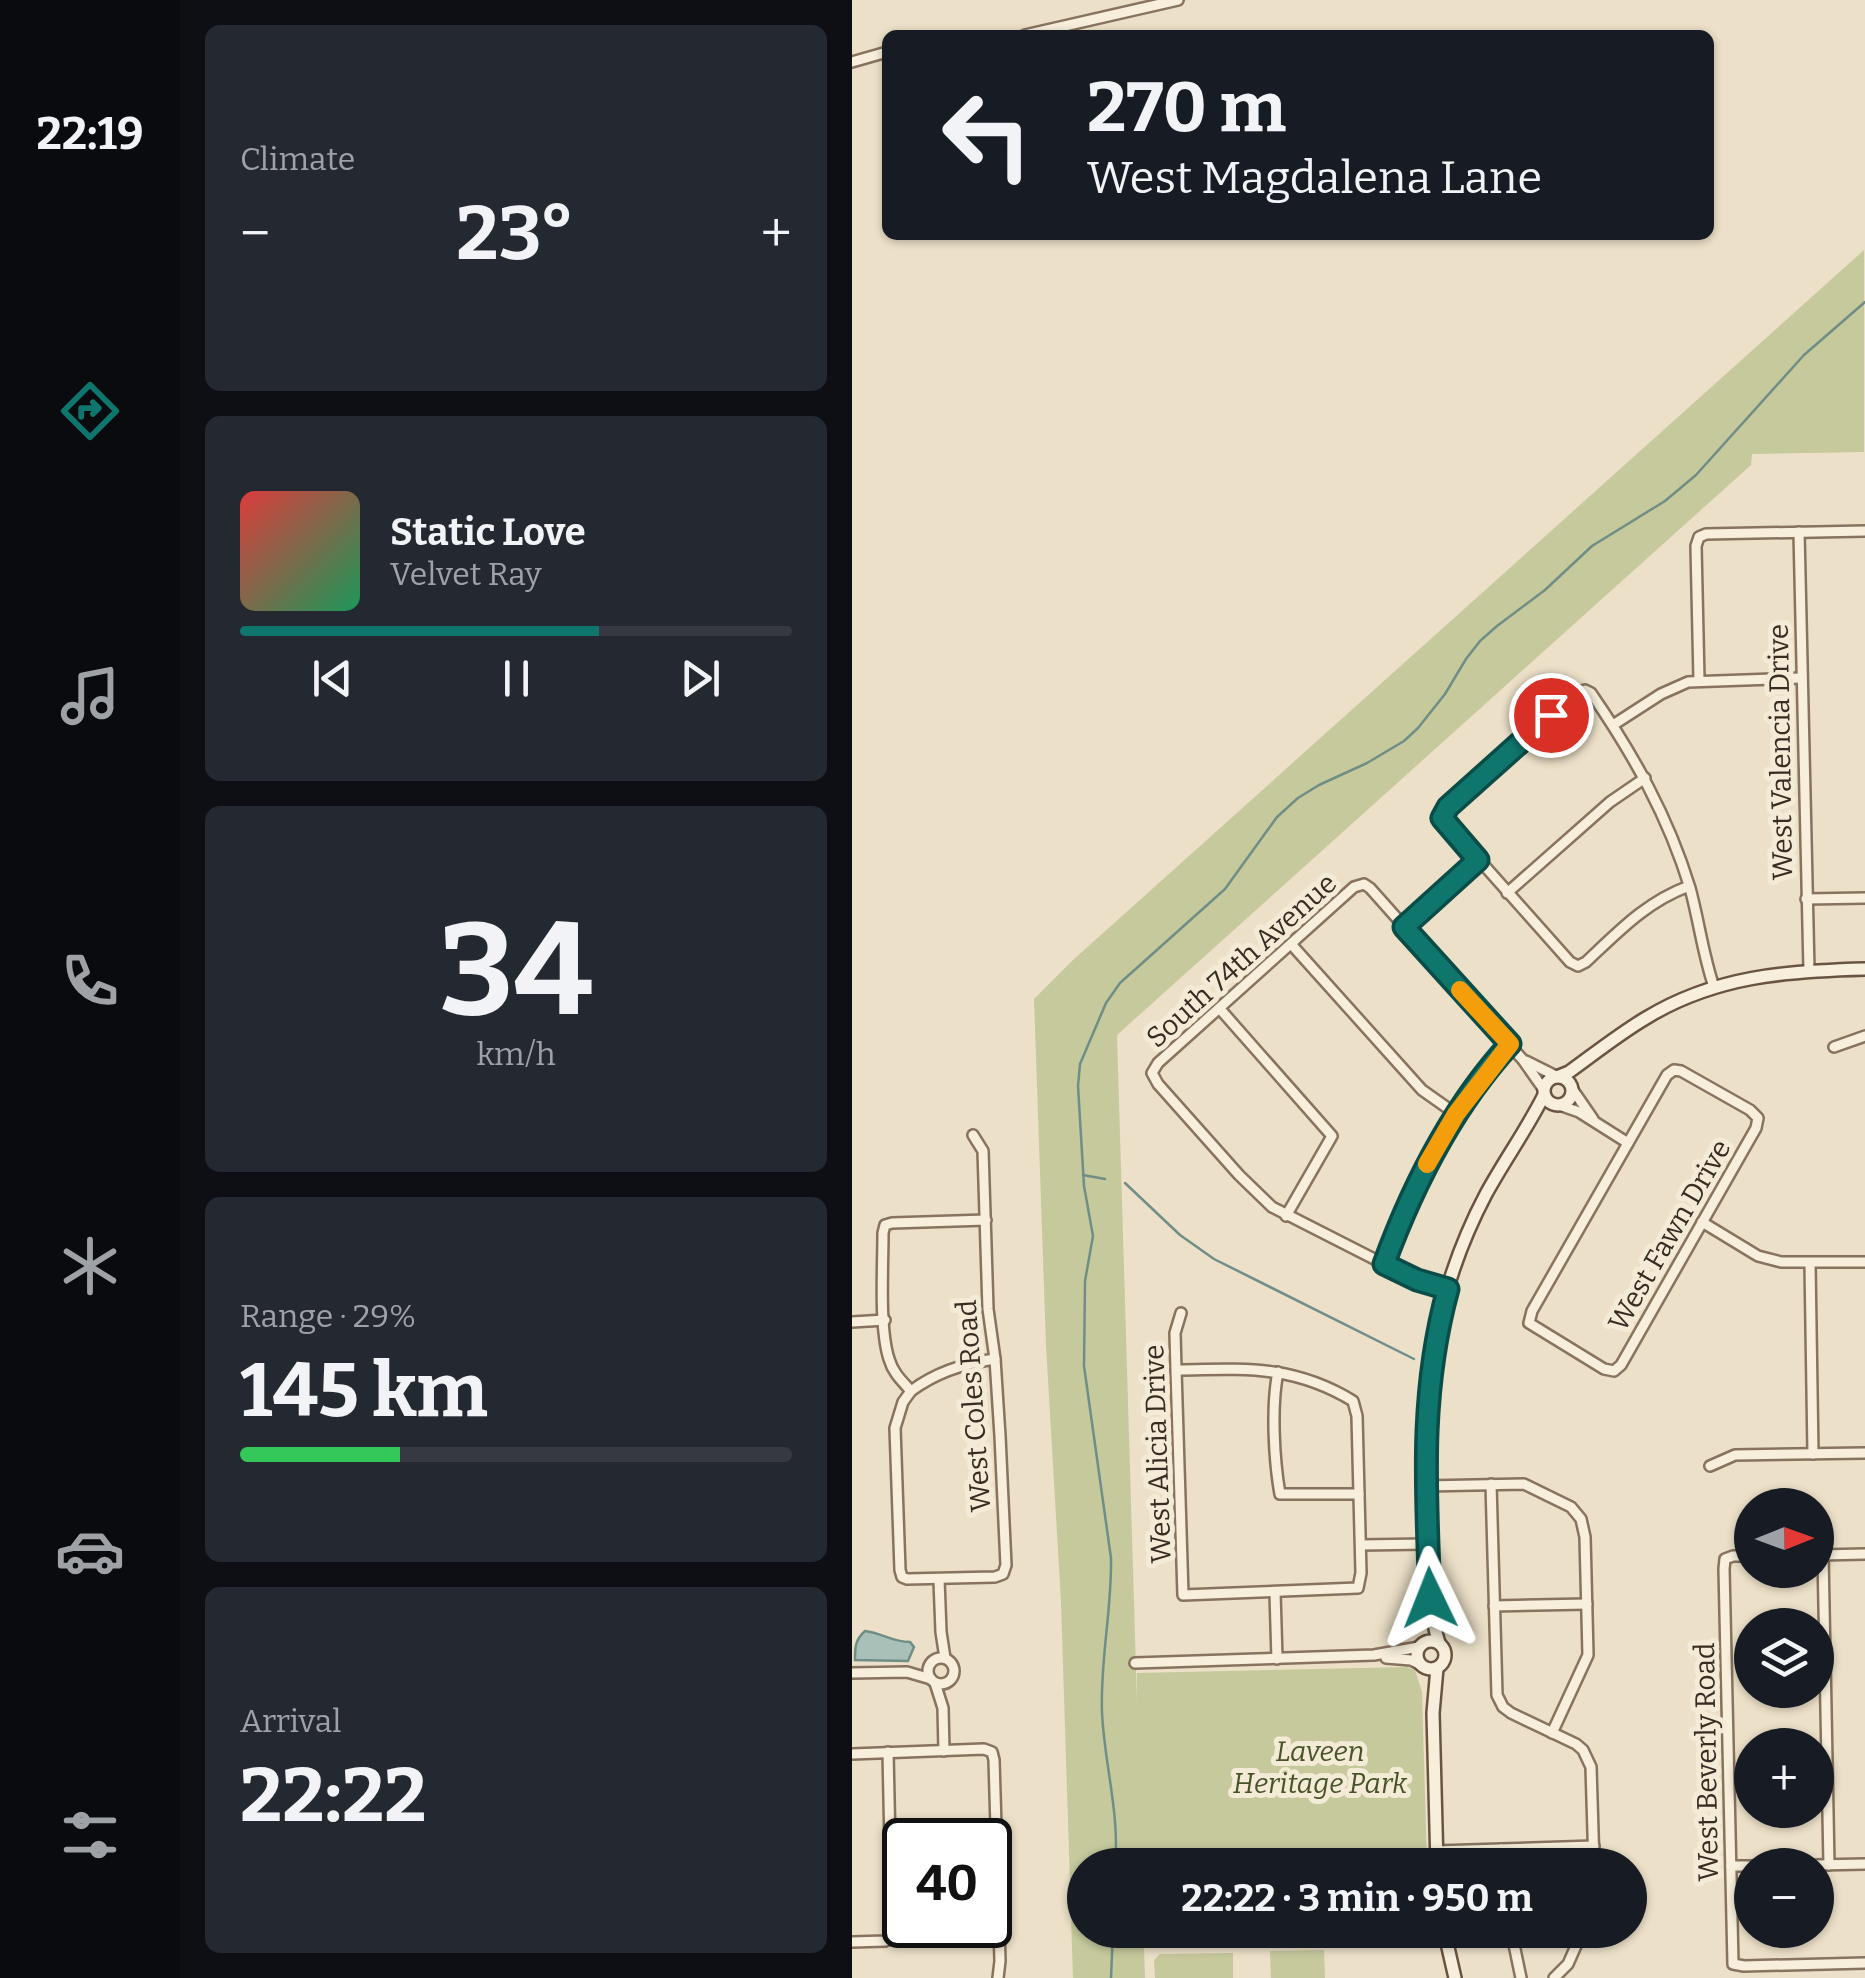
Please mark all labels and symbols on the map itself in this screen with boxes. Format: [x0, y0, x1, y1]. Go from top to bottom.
street label: West Valencia Drive [1762, 624, 1799, 880]
pin [1509, 673, 1594, 758]
street label: South 74th Avenue [1140, 866, 1343, 1054]
street label: West Fawn Drive [1601, 1134, 1738, 1337]
street label: West Coles Road [950, 1299, 997, 1513]
street label: West Alicia Drive [1137, 1344, 1178, 1564]
north arrow [1734, 1488, 1834, 1588]
position arrow [1378, 1546, 1482, 1650]
street label: West Beverly Road [1688, 1642, 1725, 1882]
park label: Laveen Heritage Park [1233, 1735, 1408, 1800]
speed limit sign: 40 [882, 1818, 1012, 1948]

